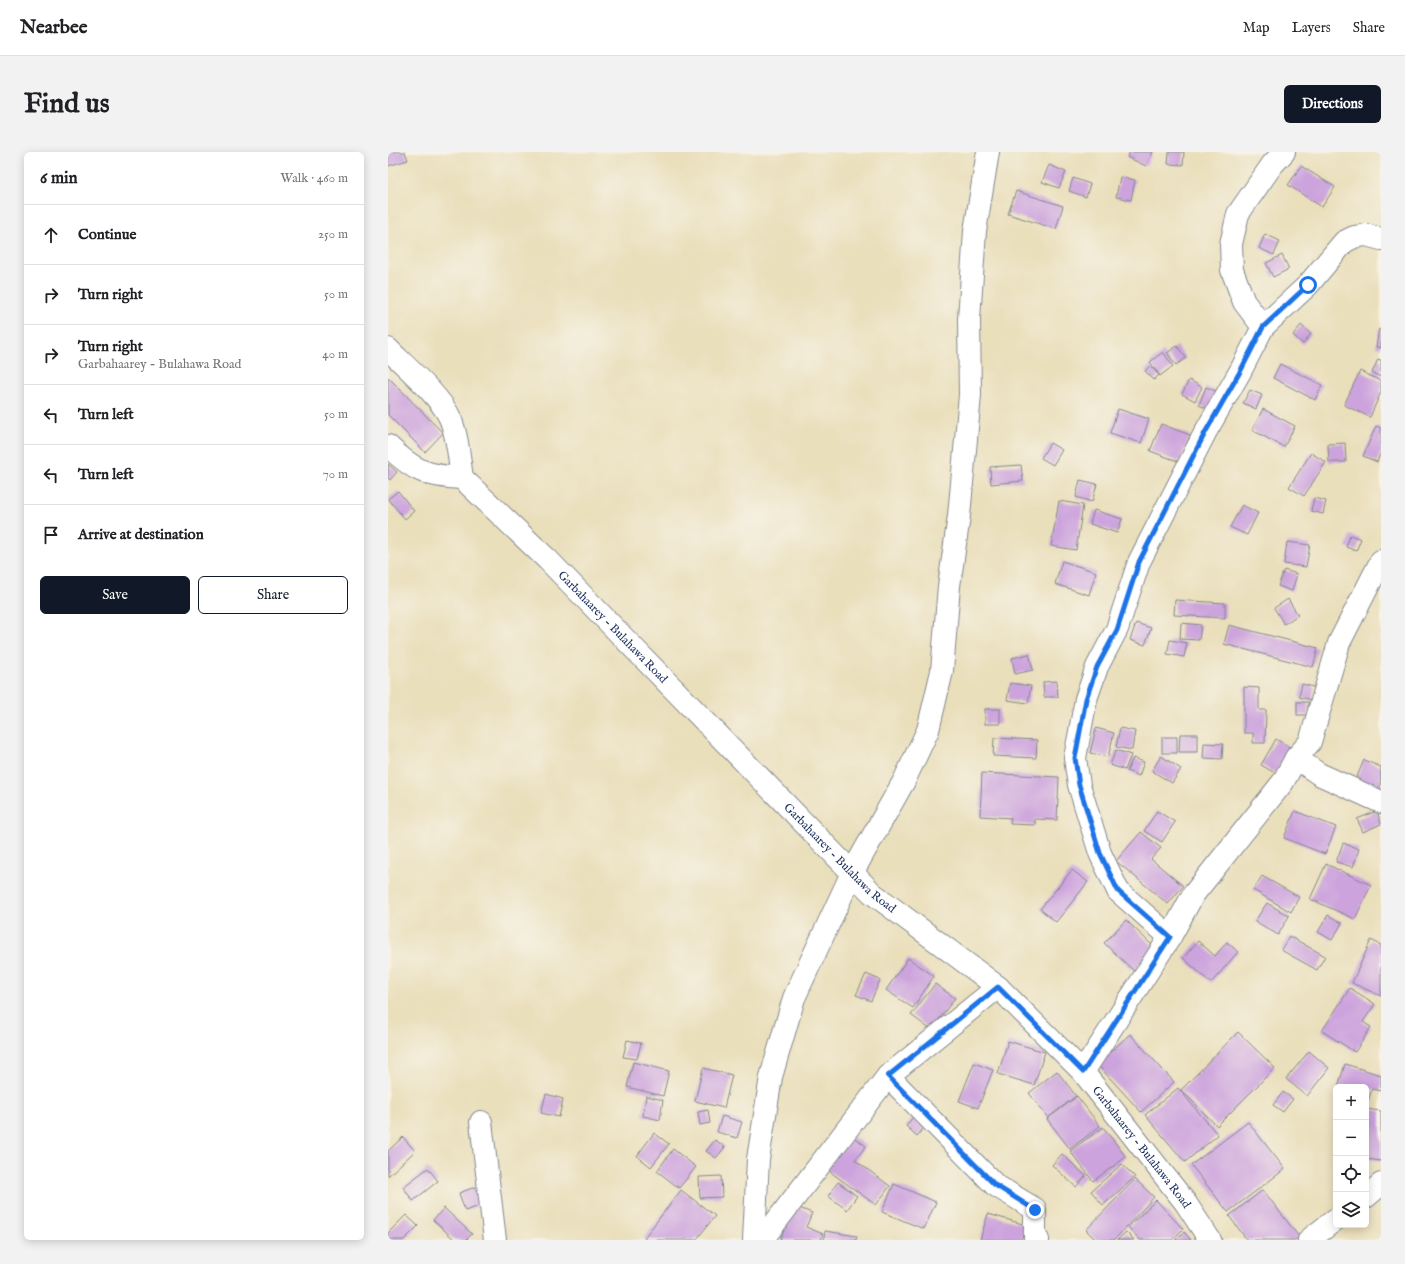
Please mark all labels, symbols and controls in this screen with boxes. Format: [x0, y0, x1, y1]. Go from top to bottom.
text: Nearbee [20, 16, 87, 40]
text: Map [1243, 19, 1270, 37]
text: Layers [1292, 19, 1331, 37]
text: Share [1353, 19, 1385, 37]
button: Directions [1284, 85, 1381, 123]
text: Find us [24, 87, 110, 122]
text: 6 min [40, 168, 78, 189]
text: Walk · 460 m [281, 170, 348, 187]
icon: ahead [40, 224, 62, 246]
text: Continue [78, 225, 136, 244]
text: 250 m [318, 226, 348, 243]
route start [1299, 276, 1317, 294]
icon: right [40, 284, 62, 306]
text: Turn right [78, 285, 143, 304]
text: 50 m [324, 286, 348, 303]
text: Turn right [78, 337, 143, 356]
icon: right [40, 344, 62, 366]
text: 40 m [322, 346, 348, 363]
text: Garbahaarey - Bulahawa Road [78, 356, 242, 373]
icon: left [40, 404, 62, 426]
text: Turn left [78, 405, 134, 424]
text: 50 m [324, 406, 348, 423]
icon: left [40, 464, 62, 486]
text: Turn left [78, 465, 134, 484]
text: 70 m [323, 466, 348, 483]
icon: arrive [40, 524, 62, 546]
text: Arrive at destination [78, 525, 204, 544]
street label: Garbahaarey - Bulahawa Road [555, 568, 671, 687]
button: Save [40, 576, 190, 614]
button: Share [198, 576, 348, 614]
street label: Garbahaarey - Bulahawa Road [780, 800, 899, 917]
street label: Garbahaarey - Bulahawa Road [1089, 1083, 1194, 1211]
map controls [1333, 1084, 1369, 1228]
button: + [1333, 1084, 1369, 1120]
button: − [1333, 1120, 1369, 1156]
button: locate [1333, 1156, 1369, 1192]
button: layers [1333, 1192, 1369, 1228]
route end [1026, 1201, 1044, 1219]

